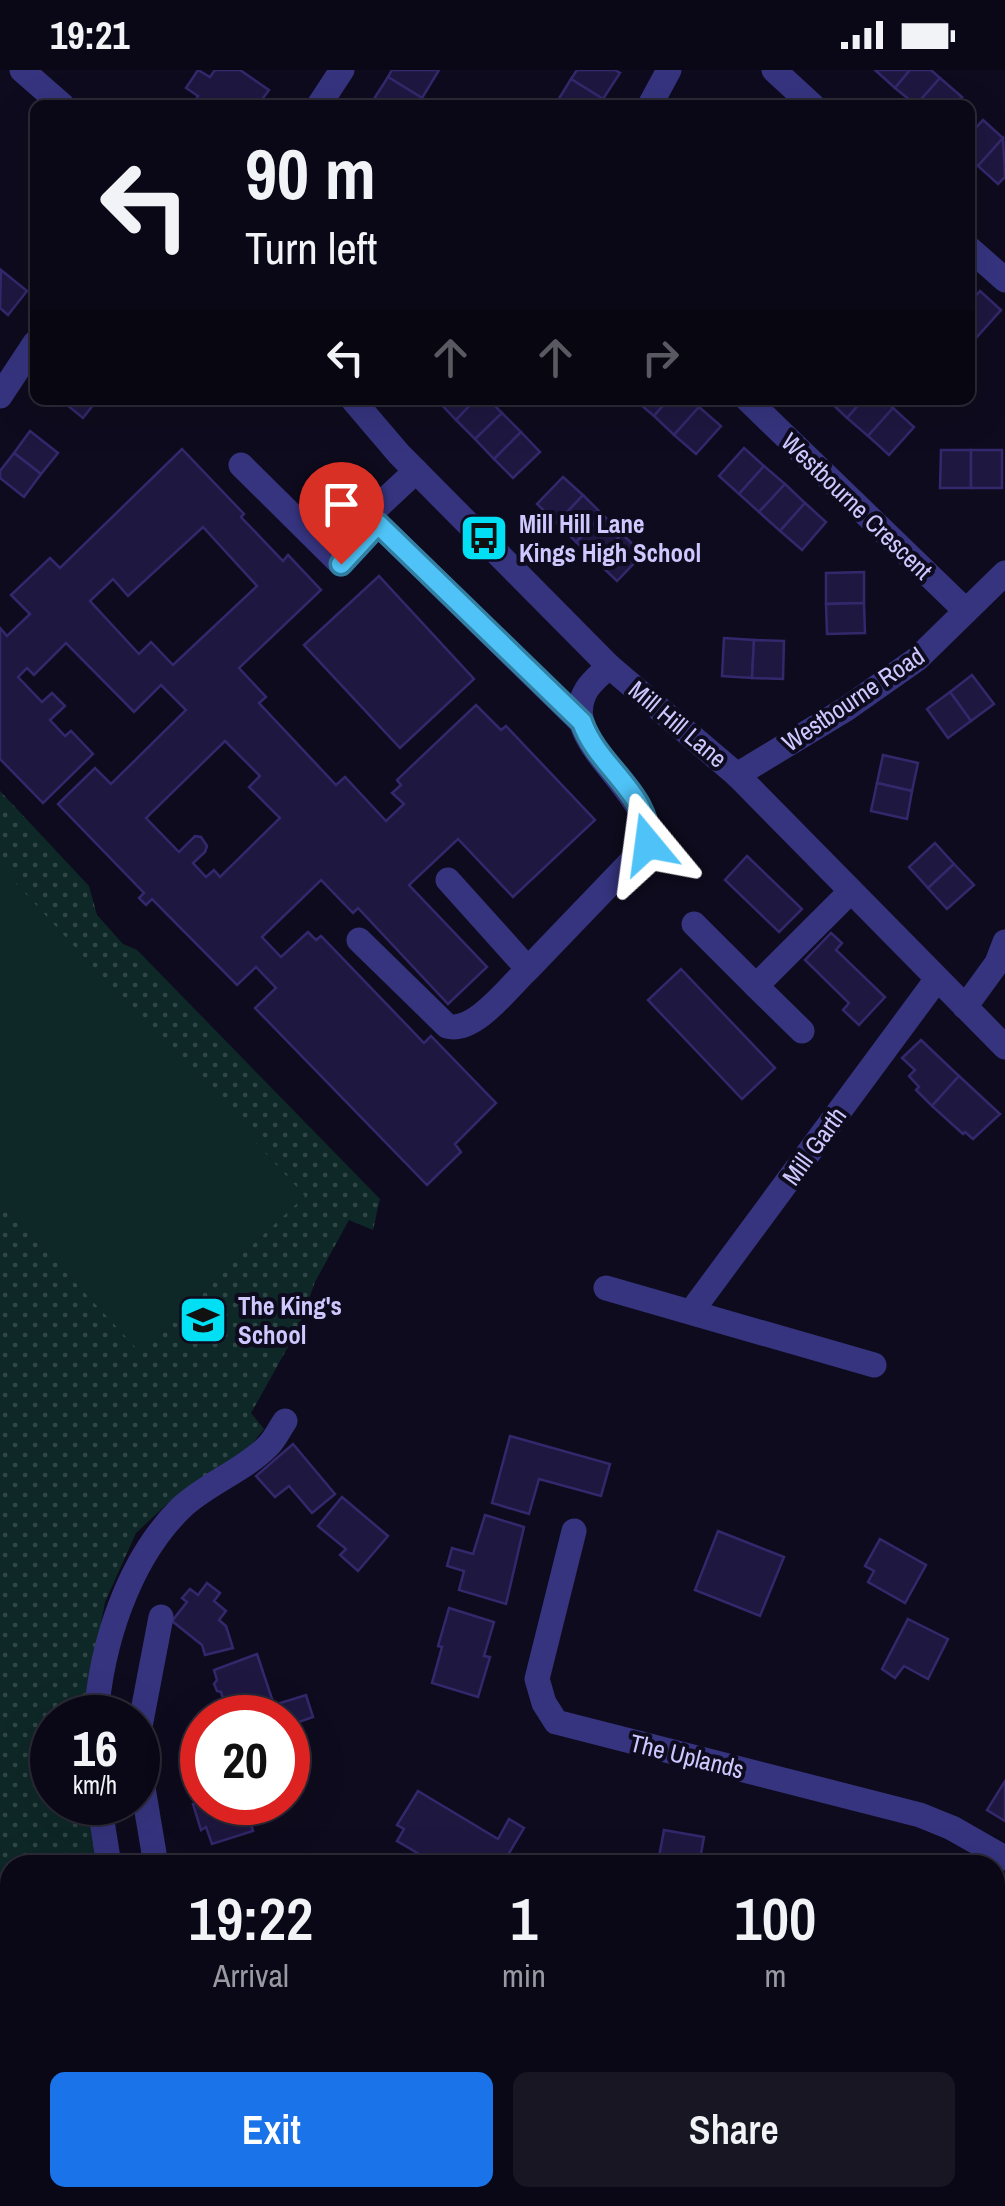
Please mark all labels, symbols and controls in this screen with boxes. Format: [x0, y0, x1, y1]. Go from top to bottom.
text: 19:21 [50, 10, 130, 61]
text: 90 m [245, 127, 376, 221]
icon: left [80, 140, 210, 270]
text: Turn left [245, 217, 377, 278]
icon: left [318, 330, 373, 385]
icon: ahead [423, 330, 478, 385]
icon: ahead [528, 330, 583, 385]
icon: right [633, 330, 688, 385]
street label: Westbourne Crescent [774, 425, 940, 587]
pin [299, 462, 384, 565]
icon: arrive [314, 477, 369, 532]
place label: Mill Hill Lane Kings High School [519, 507, 701, 570]
bus stop icon: Mill Hill Lane Kings High School [458, 512, 510, 564]
street label: Westbourne Road [775, 639, 931, 759]
street label: Mill Hill Lane [622, 673, 734, 775]
position arrow [596, 792, 700, 896]
street label: Mill Garth [774, 1100, 854, 1192]
place label: The King's School [238, 1289, 342, 1352]
school or university icon: The King's School [177, 1294, 229, 1346]
speed limit sign: 20 [180, 1695, 310, 1825]
text: 16 [72, 1714, 118, 1782]
street label: The Uplands [626, 1725, 748, 1787]
text: km/h [73, 1768, 117, 1802]
text: 19:22 [189, 1878, 313, 1959]
text: 1 [510, 1878, 538, 1959]
text: 100 [734, 1878, 816, 1959]
text: Arrival [213, 1954, 289, 1997]
text: min [502, 1954, 546, 1997]
text: m [764, 1954, 786, 1997]
button: Exit [50, 2072, 493, 2187]
button: Share [513, 2072, 955, 2187]

